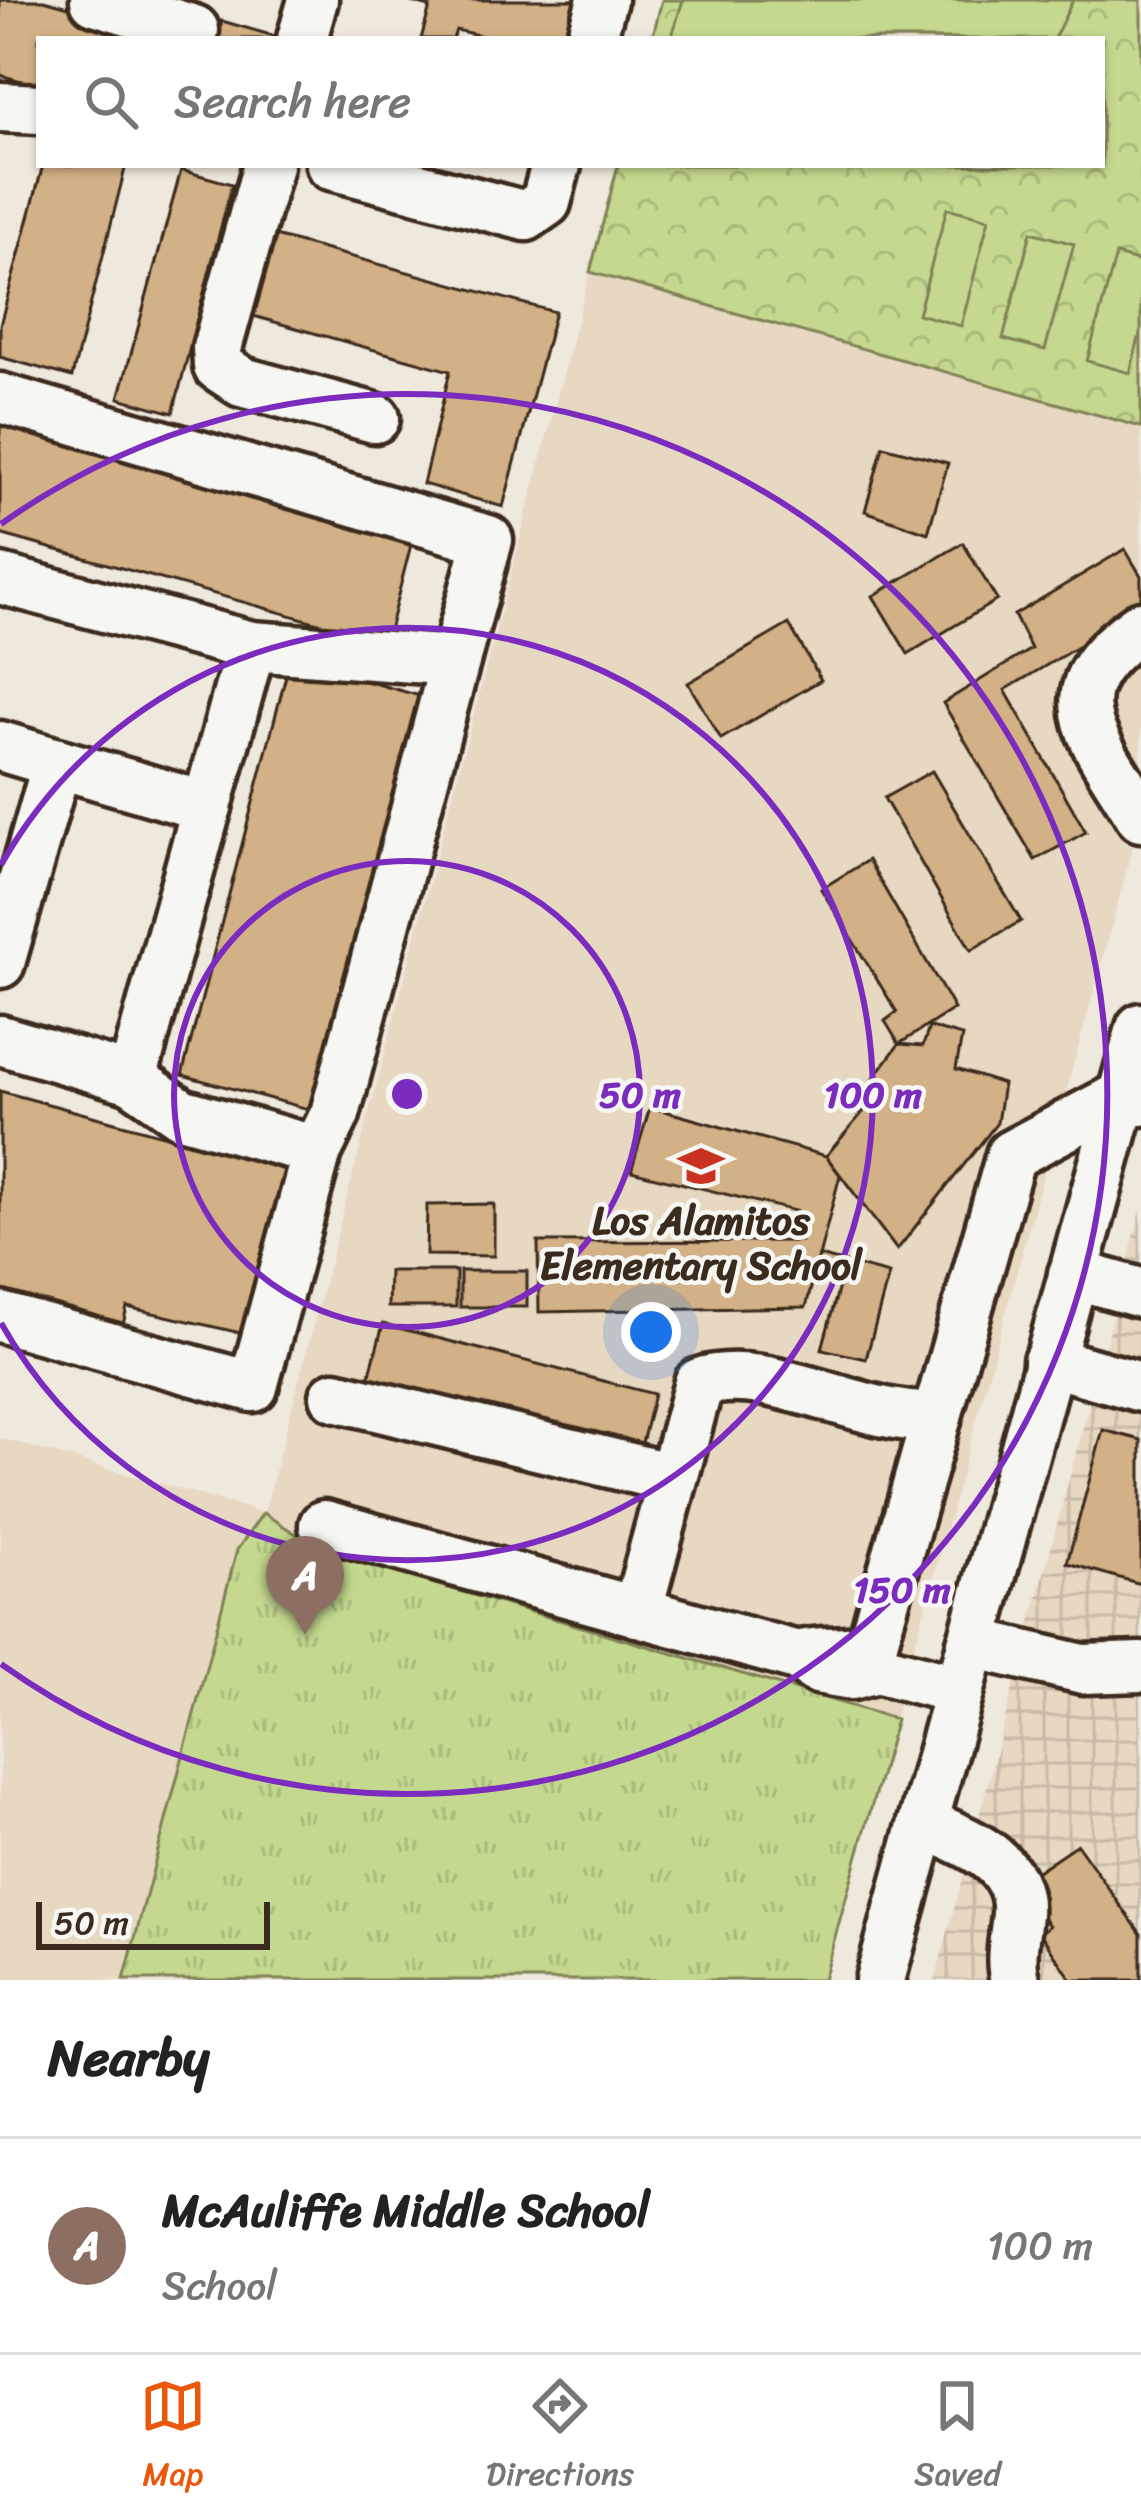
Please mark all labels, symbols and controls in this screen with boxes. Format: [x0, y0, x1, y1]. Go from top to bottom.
search box [36, 36, 1105, 168]
text: Search here [174, 62, 411, 142]
icon: search [78, 69, 144, 135]
text: 50 m [599, 1063, 681, 1127]
text: 100 m [824, 1063, 922, 1127]
centre of rings [386, 1073, 428, 1115]
school or university icon: Los Alamitos Elementary School [676, 1141, 726, 1191]
place label: Los Alamitos Elementary School [540, 1186, 864, 1300]
your location [621, 1302, 681, 1362]
pin: A [266, 1536, 344, 1635]
text: 150 m [853, 1558, 951, 1622]
text: 50 m [54, 1894, 129, 1952]
scale bar [36, 1896, 270, 1949]
text: Nearby [48, 2013, 209, 2103]
text: McAuliffe Middle School [162, 2171, 650, 2251]
text: A [74, 2211, 100, 2280]
text: 100 m [987, 2211, 1093, 2280]
text: School [162, 2251, 277, 2320]
tab: Map [140, 2373, 206, 2503]
tab: Directions [486, 2373, 634, 2503]
tab: Saved [914, 2373, 1001, 2503]

